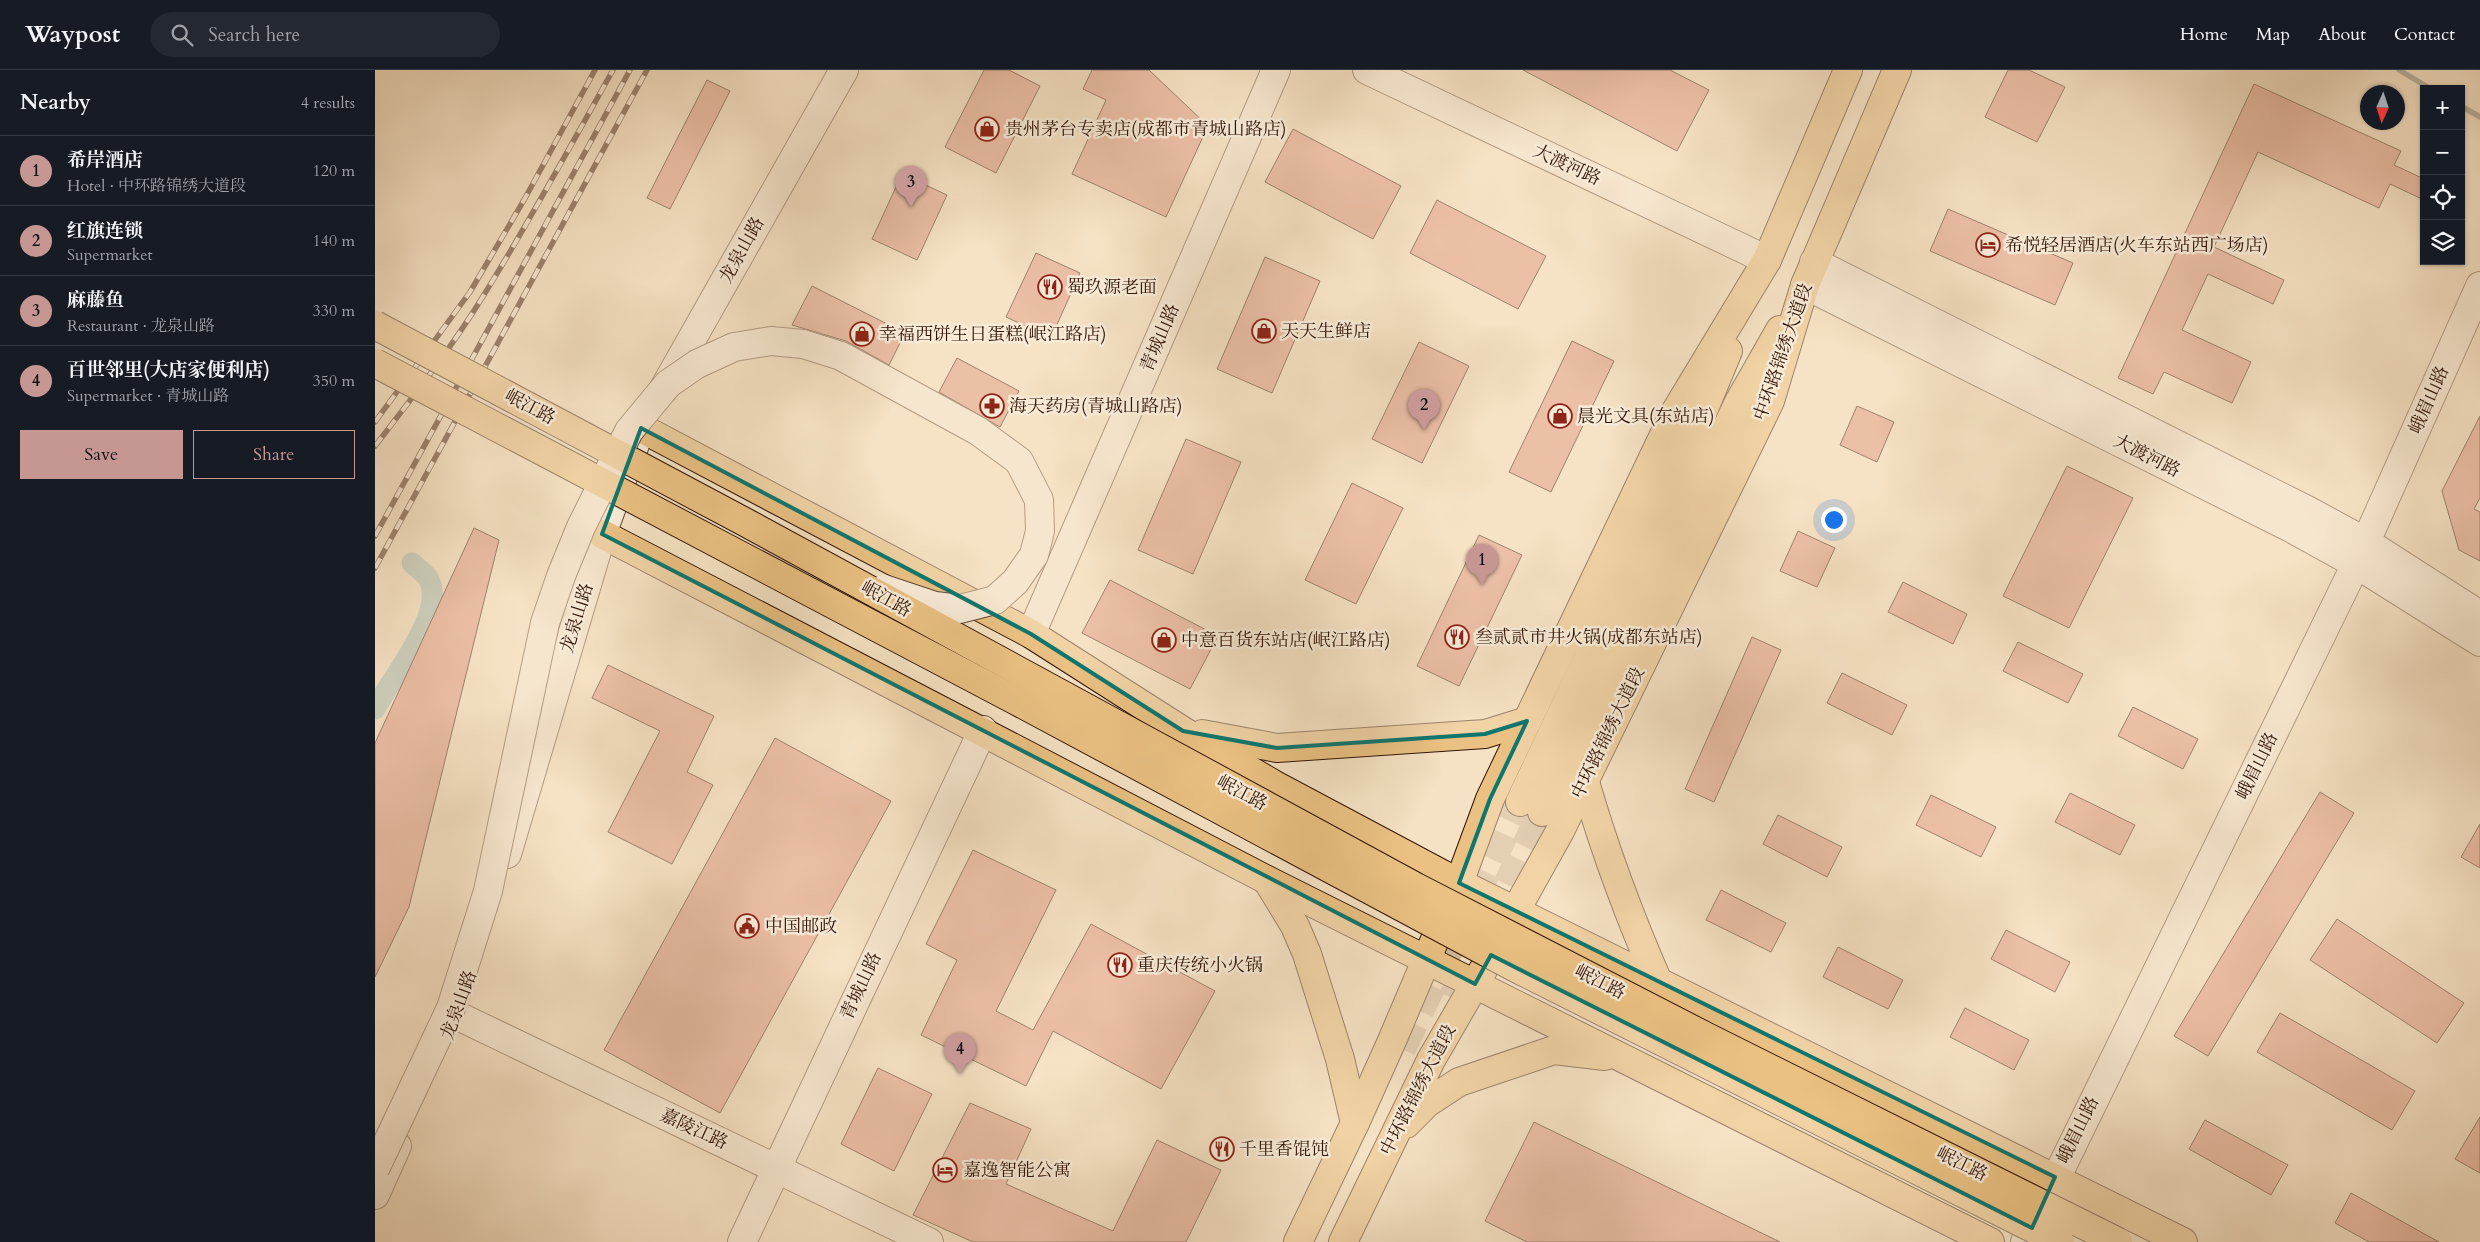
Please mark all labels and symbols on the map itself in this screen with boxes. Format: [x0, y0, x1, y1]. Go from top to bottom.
north arrow [2360, 85, 2405, 130]
shop icon: 贵州茅台专卖店(成都市青城山路店) [974, 116, 1000, 142]
place label: 贵州茅台专卖店(成都市青城山路店) [1005, 117, 1286, 142]
street label: 大渡河路 [1529, 138, 1605, 192]
pin: 3 [895, 166, 927, 207]
street label: 龙泉山路 [714, 212, 770, 288]
hotel icon: 希悦轻居酒店(火车东站西广场店) [1975, 232, 2001, 258]
place label: 希悦轻居酒店(火车东站西广场店) [2005, 233, 2268, 258]
restaurant icon: 蜀玖源老面 [1037, 274, 1063, 300]
place label: 蜀玖源老面 [1067, 275, 1157, 300]
street label: 中环路锦绣大道段 [1748, 280, 1818, 424]
street label: 青城山路 [1134, 300, 1186, 376]
shop icon: 天天生鲜店 [1251, 318, 1277, 344]
place label: 天天生鲜店 [1281, 319, 1371, 344]
shop icon: 幸福西饼生日蛋糕(岷江路店) [849, 321, 875, 347]
place label: 幸福西饼生日蛋糕(岷江路店) [879, 322, 1106, 347]
street label: 峨眉山路 [2403, 362, 2455, 438]
street label: 岷江路 [500, 383, 560, 431]
pin: 2 [1408, 389, 1440, 430]
pharmacy icon: 海天药房(青城山路店) [979, 393, 1005, 419]
place label: 海天药房(青城山路店) [1009, 394, 1182, 419]
shop icon: 晨光文具(东站店) [1547, 403, 1573, 429]
place label: 晨光文具(东站店) [1577, 404, 1714, 429]
street label: 大渡河路 [2109, 429, 2185, 483]
your location [1821, 507, 1847, 533]
pin: 1 [1466, 544, 1498, 585]
street label: 岷江路 [856, 575, 916, 623]
street label: 龙泉山路 [555, 580, 599, 656]
restaurant icon: 叁贰贰市井火锅(成都东站店) [1444, 624, 1470, 650]
place label: 叁贰贰市井火锅(成都东站店) [1475, 625, 1702, 650]
shop icon: 中意百货东站店(岷江路店) [1151, 627, 1177, 653]
place label: 中意百货东站店(岷江路店) [1181, 628, 1390, 653]
street label: 中环路锦绣大道段 [1565, 663, 1651, 803]
street label: 峨眉山路 [2230, 728, 2284, 804]
street label: 岷江路 [1212, 769, 1272, 817]
public building icon: 中国邮政 [734, 913, 760, 939]
place label: 中国邮政 [765, 914, 837, 939]
street label: 青城山路 [834, 948, 888, 1024]
restaurant icon: 重庆传统小火锅 [1107, 952, 1133, 978]
place label: 重庆传统小火锅 [1137, 953, 1263, 978]
street label: 岷江路 [1570, 959, 1630, 1005]
street label: 龙泉山路 [435, 967, 483, 1043]
street label: 中环路锦绣大道段 [1374, 1020, 1462, 1160]
pin: 4 [944, 1033, 976, 1074]
street label: 峨眉山路 [2051, 1092, 2105, 1168]
street label: 嘉陵江路 [656, 1102, 732, 1156]
restaurant icon: 千里香馄饨 [1209, 1136, 1235, 1162]
place label: 千里香馄饨 [1239, 1137, 1329, 1162]
street label: 岷江路 [1932, 1141, 1992, 1187]
hotel icon: 嘉逸智能公寓 [932, 1157, 958, 1183]
place label: 嘉逸智能公寓 [963, 1158, 1071, 1183]

